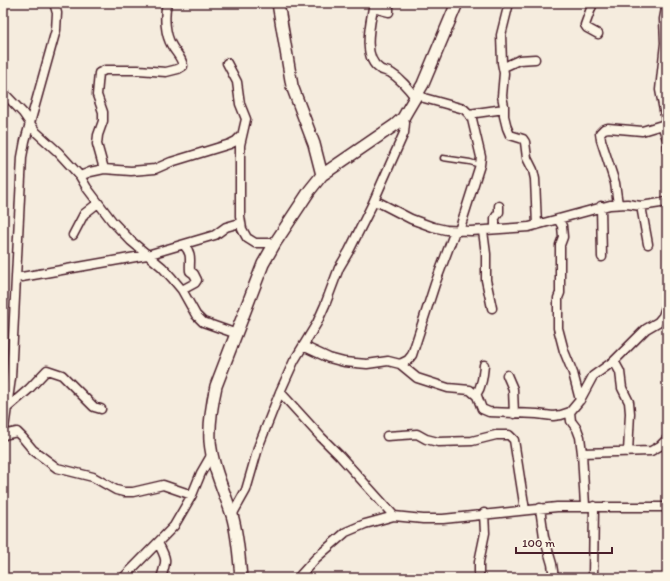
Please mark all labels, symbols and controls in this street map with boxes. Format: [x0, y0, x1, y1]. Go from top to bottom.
scale bar [516, 529, 612, 555]
text: 100 m [522, 536, 555, 550]

